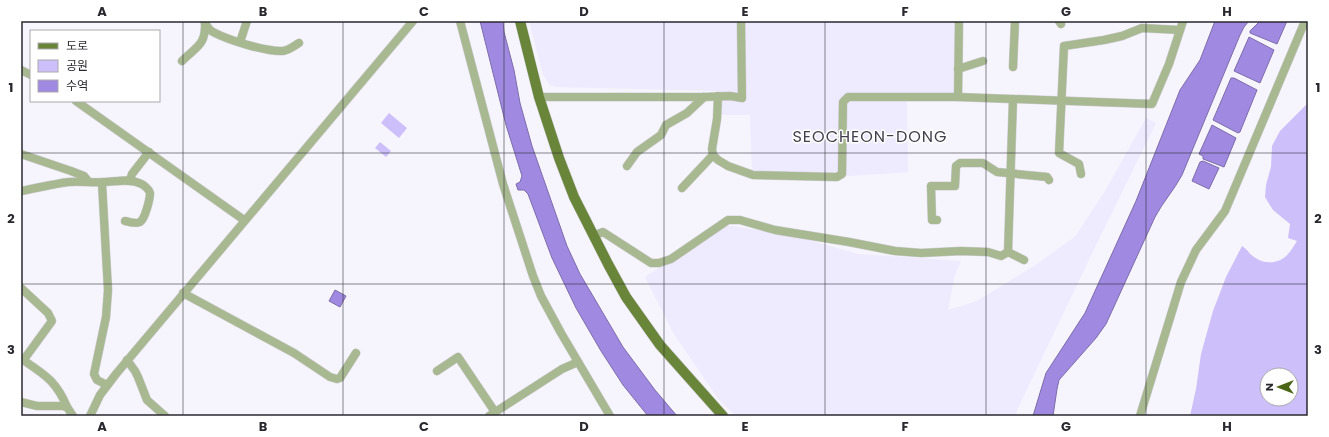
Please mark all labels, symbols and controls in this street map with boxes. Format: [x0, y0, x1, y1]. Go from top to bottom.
text: A [97, 2, 107, 21]
text: B [259, 2, 268, 21]
text: C [419, 2, 429, 21]
text: D [579, 2, 589, 21]
text: E [741, 2, 749, 21]
text: F [901, 2, 909, 21]
text: G [1061, 2, 1071, 21]
text: H [1222, 2, 1232, 21]
legend [30, 30, 160, 102]
text: 도로 [66, 37, 88, 54]
text: 공원 [66, 57, 88, 74]
text: 수역 [66, 77, 88, 94]
text: 1 [9, 78, 13, 97]
text: 1 [1316, 78, 1320, 97]
district label: SEOCHEON-DONG [792, 125, 948, 148]
text: 2 [7, 209, 15, 228]
text: 2 [1314, 209, 1322, 228]
text: 3 [7, 340, 15, 359]
text: 3 [1314, 340, 1322, 359]
north arrow [1259, 367, 1299, 407]
text: N [1261, 383, 1277, 391]
text: A [97, 417, 107, 436]
text: B [259, 417, 268, 436]
text: C [419, 417, 429, 436]
text: D [579, 417, 589, 436]
text: E [741, 417, 749, 436]
text: F [901, 417, 909, 436]
text: G [1061, 417, 1071, 436]
text: H [1222, 417, 1232, 436]

